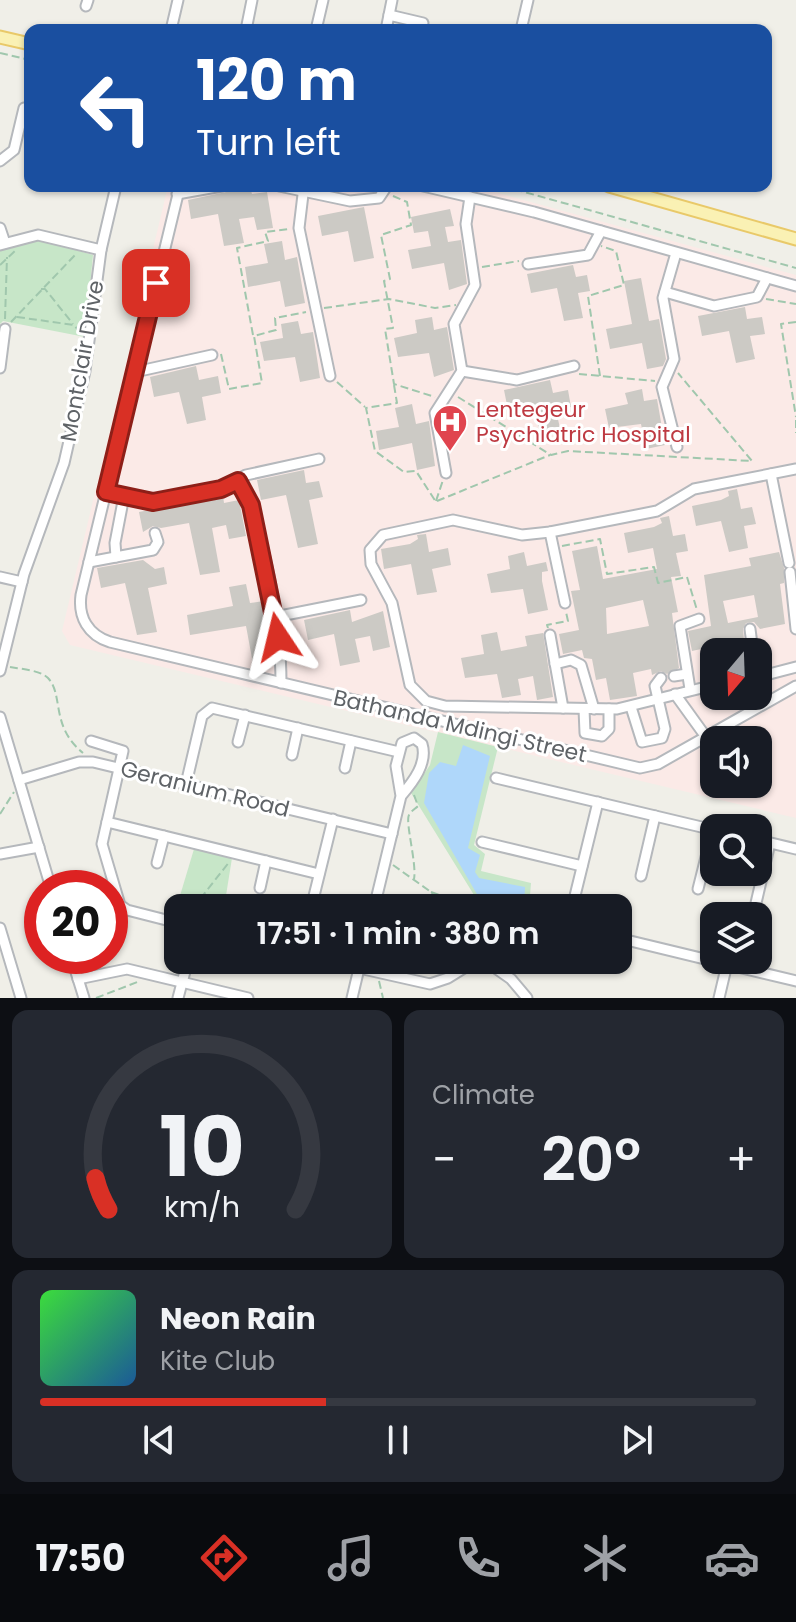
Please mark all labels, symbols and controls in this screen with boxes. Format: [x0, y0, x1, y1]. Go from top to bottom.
text: 120 m [196, 41, 357, 120]
icon: left [64, 56, 168, 160]
text: Turn left [196, 117, 341, 168]
pin [122, 249, 190, 317]
icon: arrive [134, 261, 178, 305]
street label: Montclair Drive [53, 278, 111, 444]
place label: Lentegeur Psychiatric Hospital [476, 394, 691, 450]
hospital icon: Lentegeur Psychiatric Hospital [431, 403, 469, 453]
position arrow [236, 595, 320, 679]
north arrow [700, 638, 772, 710]
map controls [700, 638, 772, 974]
street label: Bathanda Mdingi Street [330, 682, 590, 770]
button: sound [700, 726, 772, 798]
street label: Geranium Road [117, 753, 293, 825]
button: search [700, 814, 772, 886]
speed limit sign: 20 [24, 870, 128, 974]
button: layers [700, 902, 772, 974]
text: 17:51 · 1 min · 380 m [257, 912, 539, 955]
text: Climate [432, 1077, 535, 1113]
text: 10 [159, 1089, 245, 1205]
text: 20° [541, 1118, 641, 1202]
text: − [432, 1129, 456, 1190]
text: + [726, 1129, 756, 1190]
text: km/h [164, 1187, 240, 1227]
text: Neon Rain [160, 1297, 316, 1340]
text: Kite Club [160, 1343, 275, 1379]
icon: previous [137, 1418, 181, 1462]
icon: pause [376, 1418, 420, 1462]
icon: next [615, 1418, 659, 1462]
icon: directions [196, 1530, 252, 1586]
icon: music [323, 1530, 379, 1586]
icon: phone [450, 1530, 506, 1586]
icon: climate [577, 1530, 633, 1586]
icon: car [704, 1530, 760, 1586]
text: 17:50 [36, 1533, 125, 1584]

